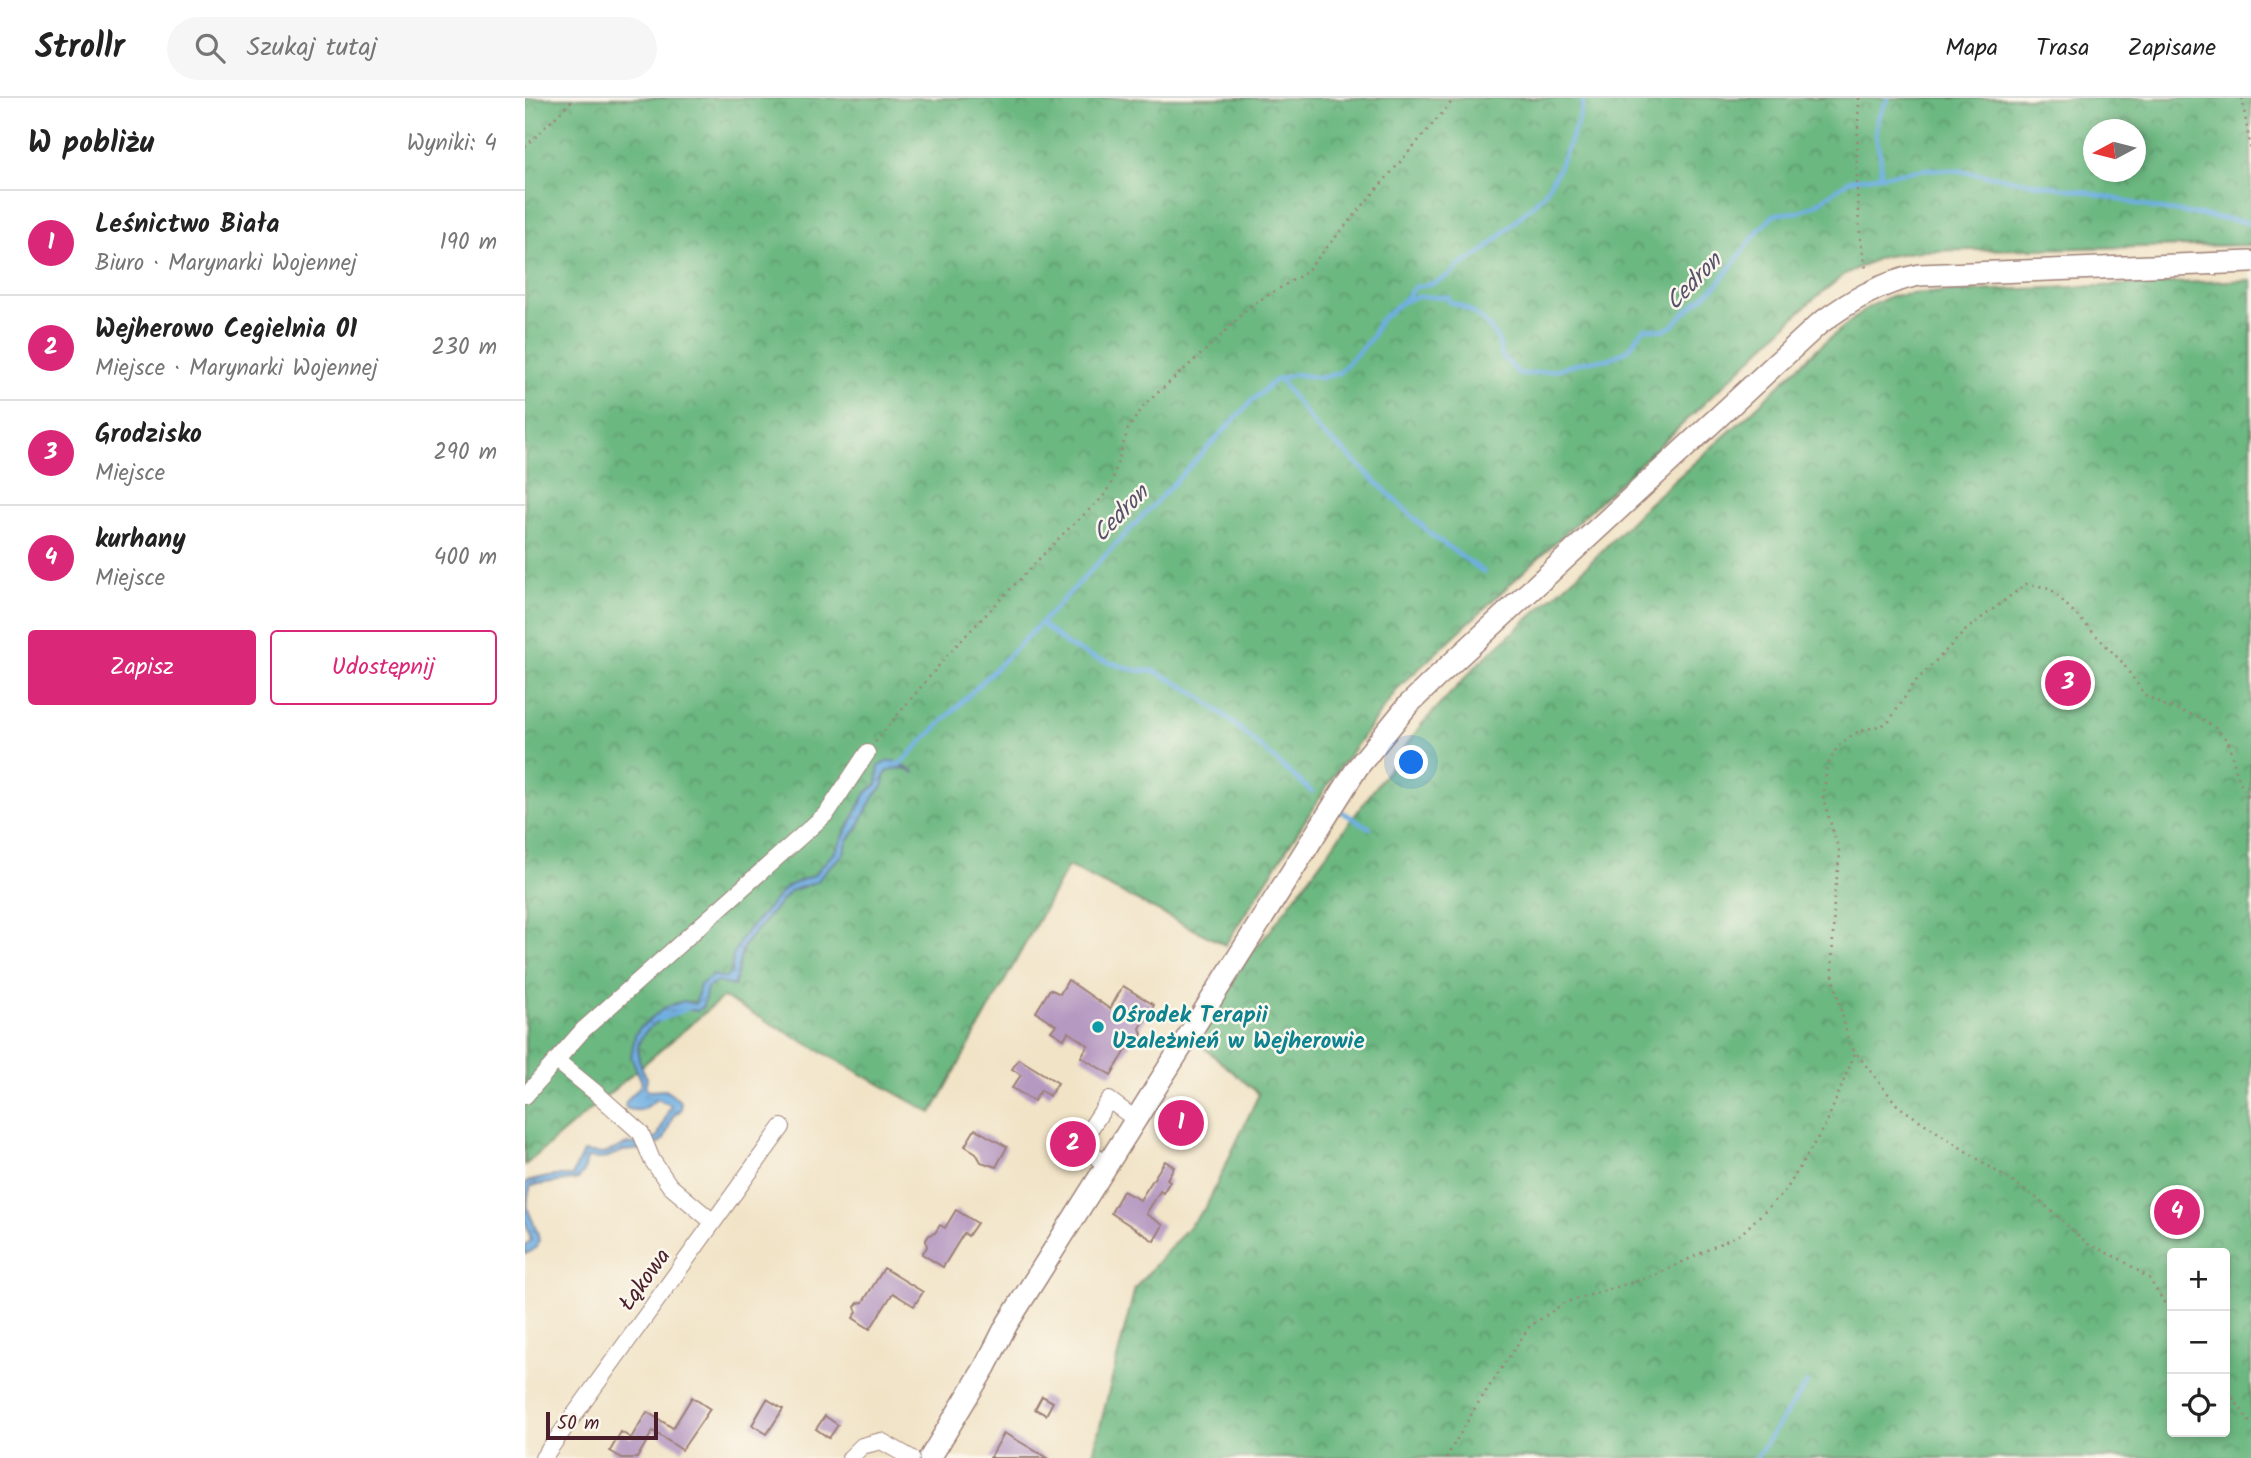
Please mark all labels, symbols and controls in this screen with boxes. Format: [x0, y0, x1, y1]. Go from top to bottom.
search box [167, 17, 657, 80]
text: Strollr [35, 22, 125, 75]
text: Szukaj tutaj [247, 27, 377, 69]
icon: search [191, 29, 229, 67]
text: Mapa [1945, 29, 1998, 68]
text: Trasa [2036, 29, 2090, 68]
text: Zapisane [2128, 29, 2216, 68]
north arrow [2083, 119, 2146, 182]
text: W pobliżu [28, 120, 154, 168]
text: Wyniki: 4 [407, 126, 497, 162]
text: Leśnictwo Biała [95, 204, 279, 246]
text: 1 [48, 225, 54, 261]
text: 190 m [440, 225, 497, 261]
water label: Cedron [1656, 242, 1734, 320]
text: Biuro · Marynarki Wojennej [95, 246, 357, 282]
text: Wejherowo Cegielnia 01 [95, 309, 357, 351]
text: 2 [44, 330, 58, 366]
text: 230 m [431, 330, 497, 366]
text: Miejsce · Marynarki Wojennej [95, 351, 378, 387]
text: Grodzisko [95, 414, 202, 456]
text: 3 [45, 435, 57, 471]
text: 290 m [433, 435, 497, 471]
text: Miejsce [95, 456, 165, 492]
water label: Cedron [1083, 474, 1161, 552]
text: kurhany [95, 519, 186, 561]
text: 4 [45, 540, 57, 576]
text: 400 m [434, 540, 497, 576]
text: Miejsce [95, 561, 165, 597]
button: Zapisz [28, 630, 256, 705]
button: Udostępnij [270, 630, 497, 705]
pin: 3 [2045, 657, 2091, 709]
your location [1394, 745, 1428, 779]
place label: Ośrodek Terapii Uzależnień w Wejherowie [1112, 998, 1365, 1060]
marker: Ośrodek Terapii Uzależnień w Wejherowie [1090, 1019, 1106, 1035]
pin: 1 [1158, 1097, 1204, 1149]
pin: 2 [1050, 1118, 1096, 1170]
pin: 4 [2154, 1186, 2200, 1238]
street label: Łąkowa [610, 1241, 681, 1319]
map controls [2167, 1248, 2230, 1437]
button: + [2167, 1248, 2230, 1311]
button: − [2167, 1311, 2230, 1374]
button: locate [2167, 1374, 2230, 1437]
scale bar [546, 1409, 658, 1441]
text: 50 m [557, 1409, 599, 1439]

